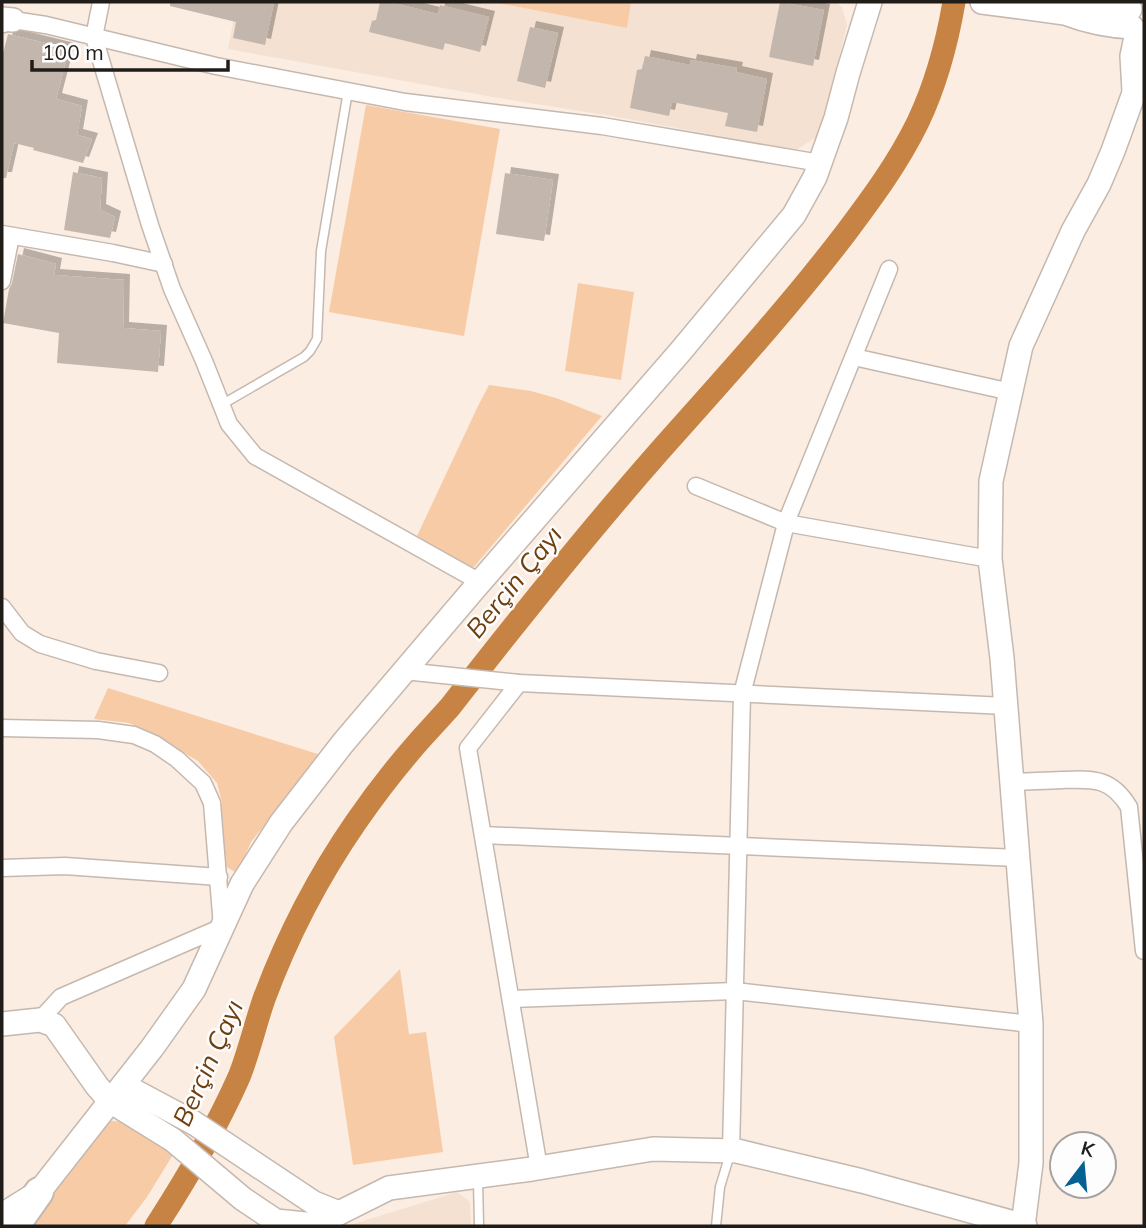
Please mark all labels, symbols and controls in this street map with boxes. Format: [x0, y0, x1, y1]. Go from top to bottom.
scale bar [32, 28, 228, 72]
text: 100 m [42, 39, 104, 65]
water label: Berçin Çayı [458, 519, 569, 645]
water label: Berçin Çayı [165, 994, 250, 1131]
north arrow [1048, 1130, 1118, 1200]
text: K [1078, 1135, 1098, 1162]

